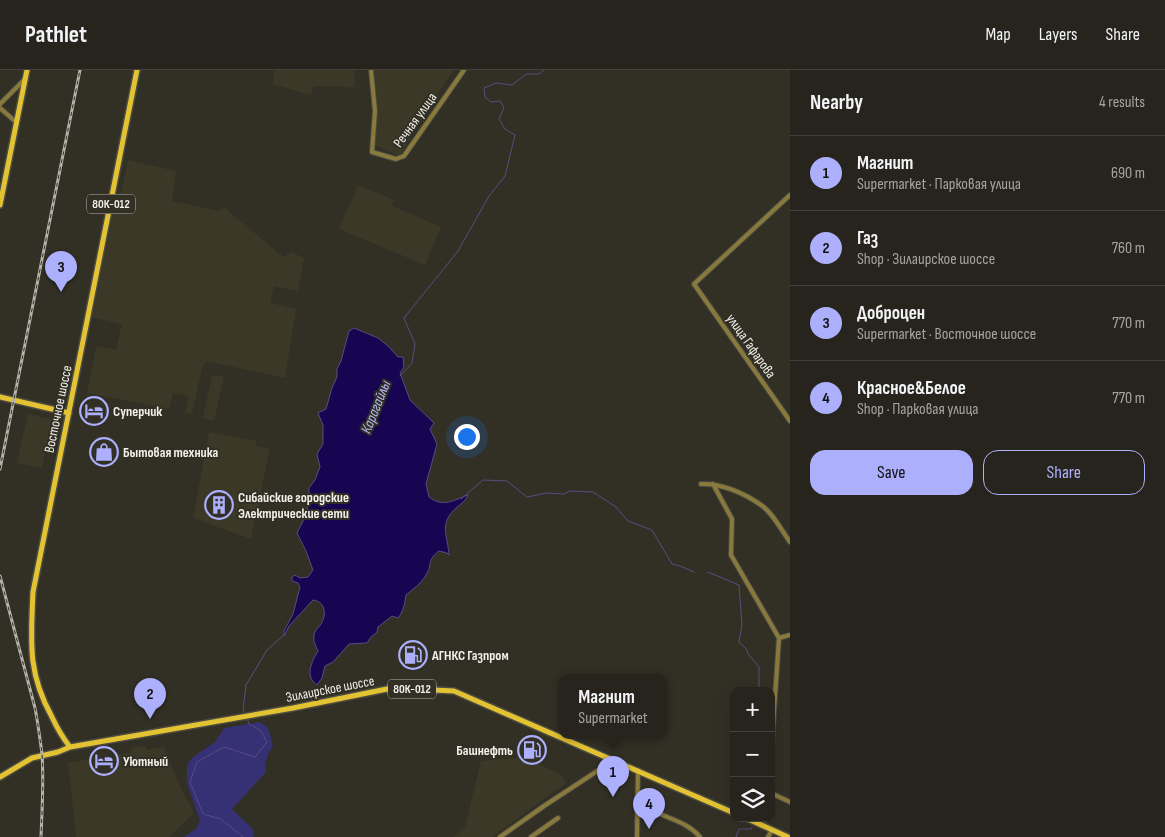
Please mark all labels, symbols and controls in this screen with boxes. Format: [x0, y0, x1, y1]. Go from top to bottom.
text: Pathlet [25, 20, 87, 49]
text: Map [986, 24, 1011, 45]
text: Layers [1039, 24, 1078, 45]
text: Share [1106, 24, 1140, 45]
street label: Речная улица [389, 89, 441, 151]
text: Nearby [810, 90, 863, 115]
text: 4 results [1099, 93, 1145, 112]
text: Магнит [857, 152, 913, 175]
text: 1 [823, 164, 829, 183]
text: 690 m [1111, 164, 1145, 183]
text: Supermarket · Парковая улица [857, 175, 1021, 194]
road number: 80К-012 [87, 195, 135, 214]
text: Газ [857, 227, 878, 250]
text: 2 [822, 239, 830, 258]
text: 760 m [1112, 239, 1145, 258]
text: Shop · Зилаирское шоссе [857, 250, 995, 269]
pin: 3 [45, 251, 77, 292]
text: Доброцен [857, 302, 925, 325]
street label: улица Гафарова [723, 310, 779, 382]
text: 3 [822, 314, 830, 333]
text: 770 m [1112, 314, 1145, 333]
text: Supermarket · Восточное шоссе [857, 325, 1036, 344]
street label: Восточное шоссе [40, 364, 76, 454]
water label: Карагайлы [357, 377, 395, 436]
text: Красное&Белое [857, 377, 966, 400]
text: 4 [822, 389, 830, 408]
text: 770 m [1112, 389, 1145, 408]
hotel icon: Суперчик [79, 396, 109, 426]
text: Shop · Парковая улица [857, 400, 979, 419]
place label: Суперчик [113, 403, 162, 420]
your location [454, 424, 480, 450]
shop icon: Бытовая техника [89, 437, 119, 467]
place label: Бытовая техника [123, 444, 218, 461]
button: Save [810, 450, 973, 495]
button: Share [983, 450, 1145, 495]
place label: Сибайские городские Электрические сети [238, 489, 349, 522]
building icon: Сибайские городские Электрические сети [204, 490, 234, 520]
fuel station icon: АГНКС Газпром [398, 640, 428, 670]
place label: АГНКС Газпром [431, 647, 509, 664]
street label: Зилаирское шоссе [284, 672, 376, 706]
popup [559, 674, 667, 739]
pin: 2 [134, 678, 166, 719]
road number: 80К-012 [388, 680, 436, 698]
text: Магнит [578, 686, 635, 709]
map controls [730, 687, 775, 822]
button: + [730, 687, 775, 732]
text: Supermarket [578, 709, 648, 728]
button: − [730, 732, 775, 777]
fuel station icon: Башнефть [517, 735, 547, 765]
place label: Башнефть [456, 742, 513, 759]
hotel icon: Уютный [89, 746, 119, 776]
place label: Уютный [123, 753, 168, 770]
pin: 1 [597, 756, 629, 797]
button: layers [730, 777, 775, 822]
pin: 4 [633, 788, 665, 829]

